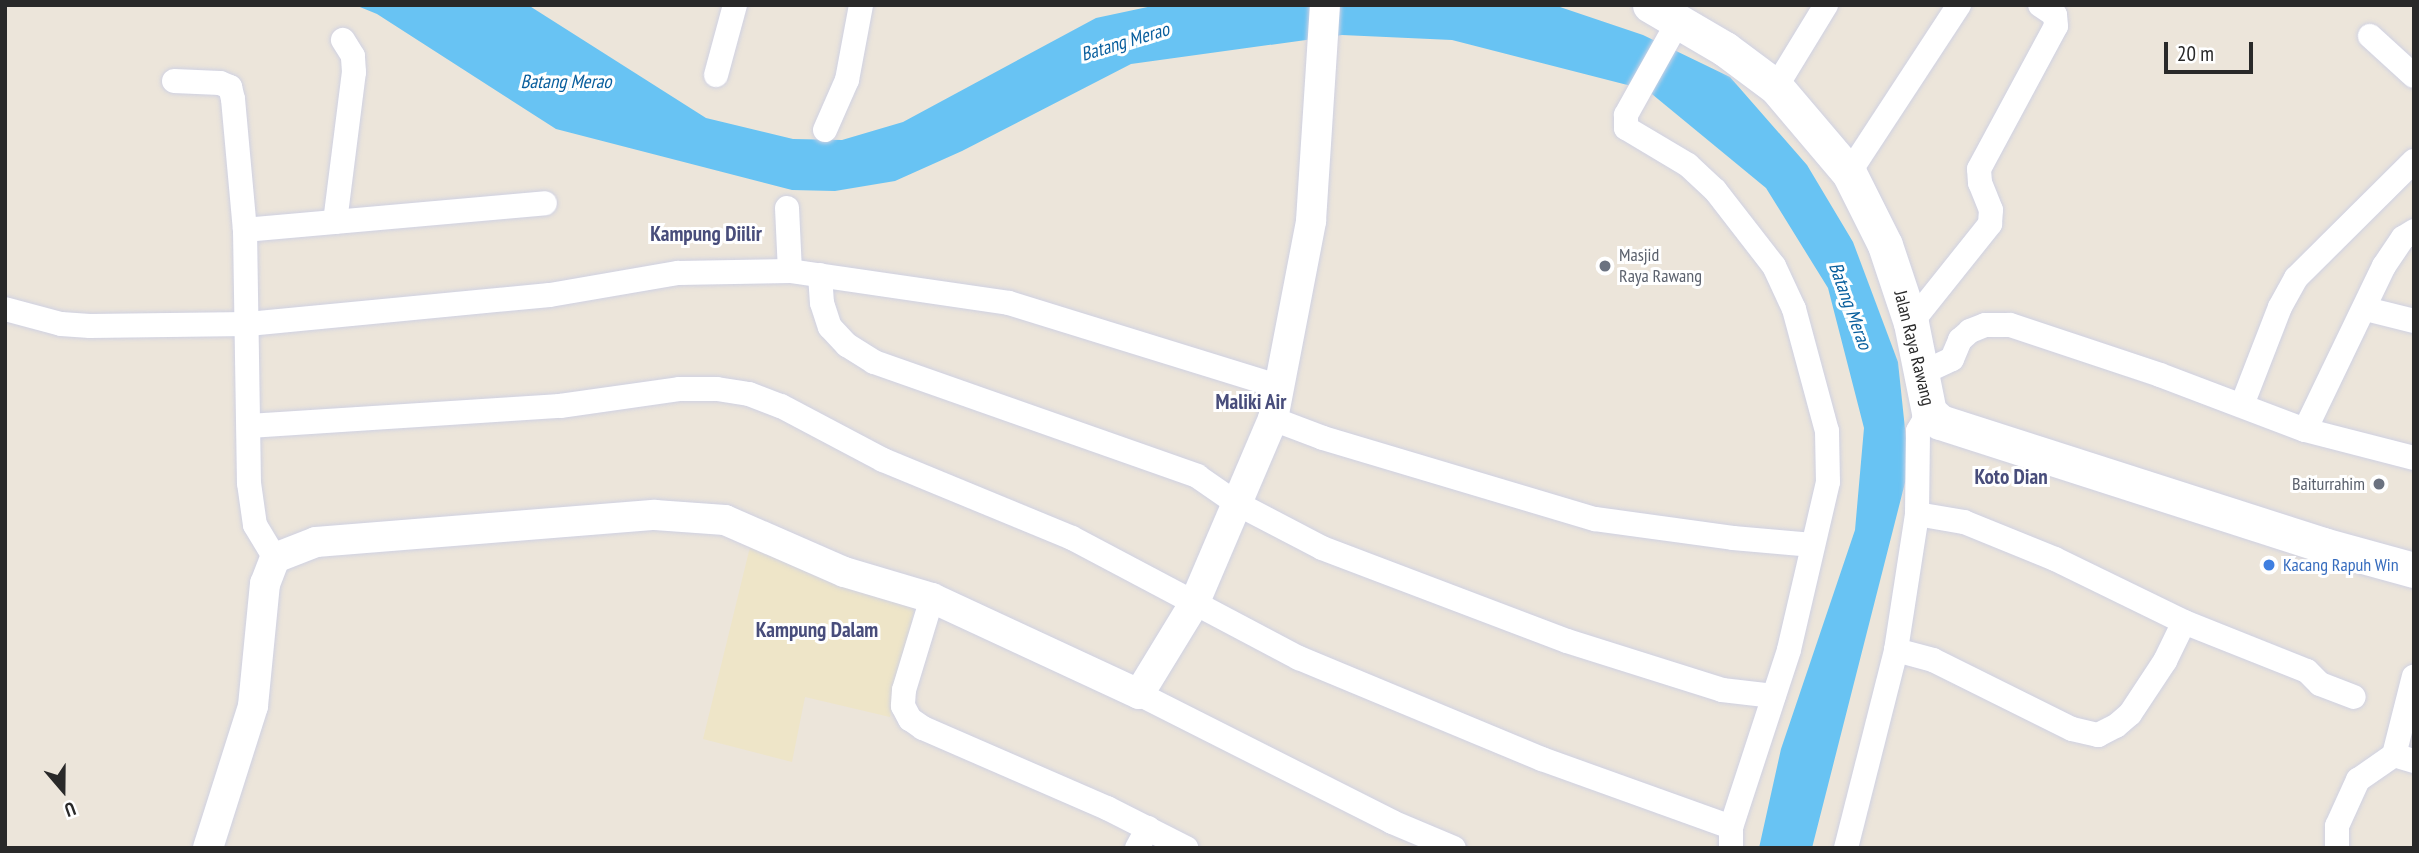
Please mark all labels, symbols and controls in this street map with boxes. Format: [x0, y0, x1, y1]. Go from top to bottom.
water label: Batang Merao [1078, 18, 1172, 66]
scale bar [2167, 28, 2256, 72]
text: 20 m [2177, 40, 2214, 67]
water label: Batang Merao [521, 71, 611, 93]
district label: Kampung Diilir [650, 221, 762, 247]
place label: Masjid Raya Rawang [1619, 245, 1702, 288]
marker: Masjid Raya Rawang [1597, 258, 1613, 274]
water label: Batang Merao [1824, 259, 1876, 353]
street label: Jalan Raya Rawang [1889, 288, 1939, 408]
district label: Maliki Air [1215, 389, 1287, 415]
district label: Koto Dian [1974, 464, 2048, 490]
place label: Baiturrahim [2292, 473, 2365, 495]
marker: Baiturrahim [2371, 476, 2387, 492]
place label: Kacang Rapuh Win [2283, 554, 2399, 576]
marker: Kacang Rapuh Win [2261, 557, 2277, 573]
district label: Kampung Dalam [756, 617, 878, 643]
north arrow [28, 755, 98, 825]
text: U [61, 797, 79, 823]

